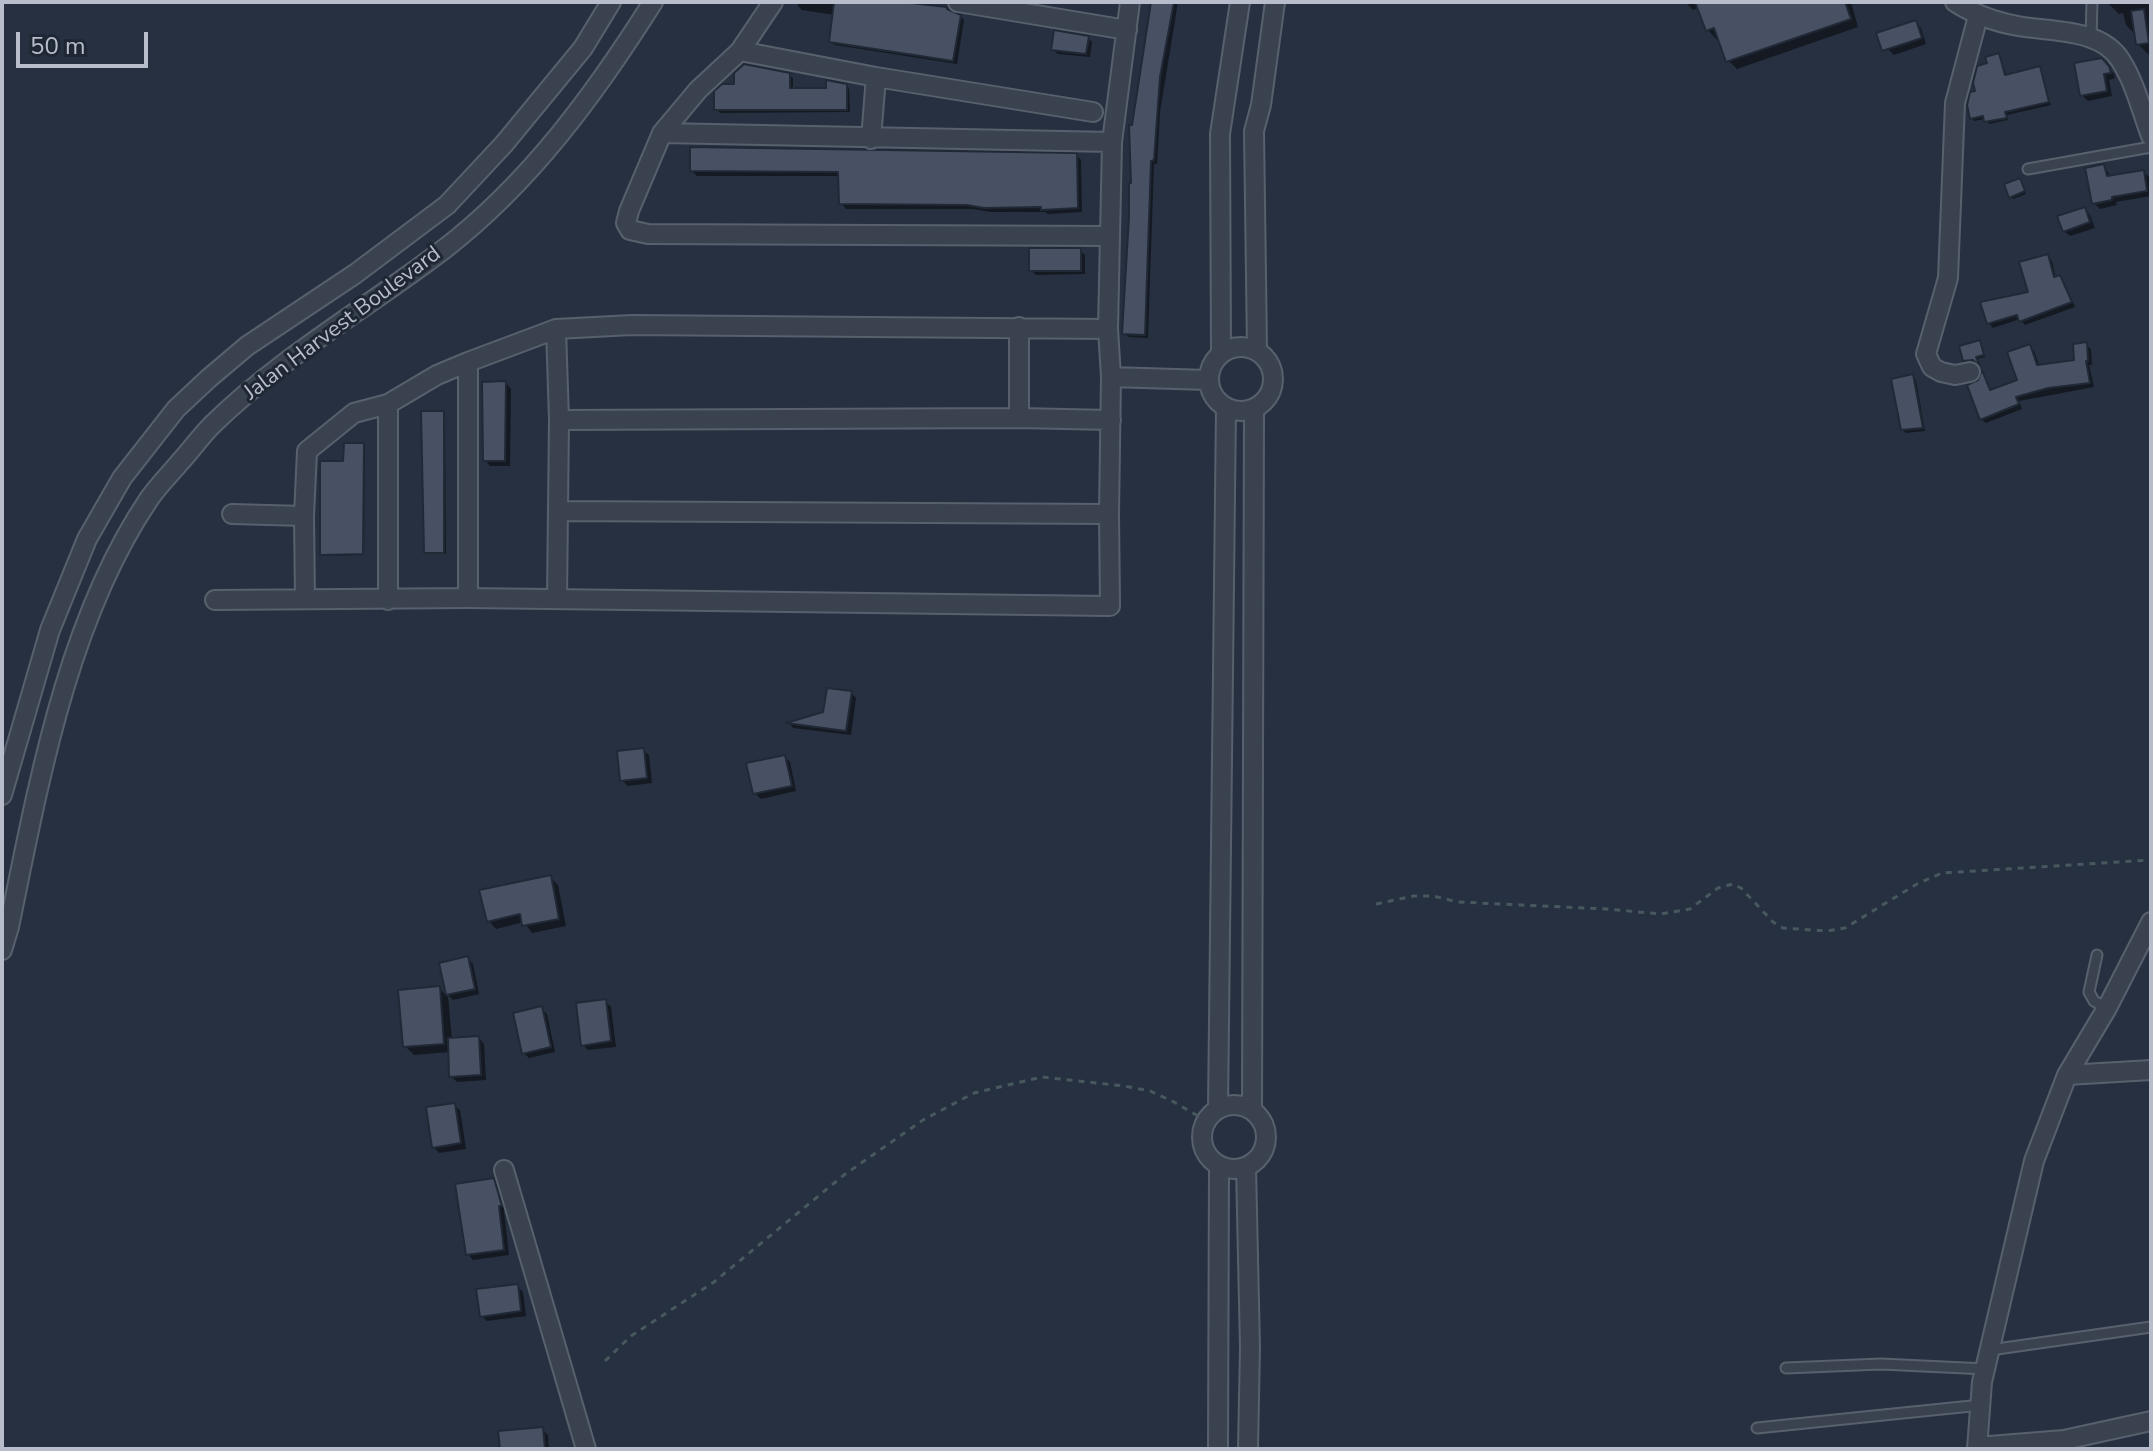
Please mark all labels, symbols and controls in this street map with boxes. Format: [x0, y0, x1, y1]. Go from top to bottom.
scale bar [20, 16, 152, 66]
text: 50 m [30, 30, 86, 62]
street label: Jalan Harvest Boulevard [239, 241, 447, 407]

